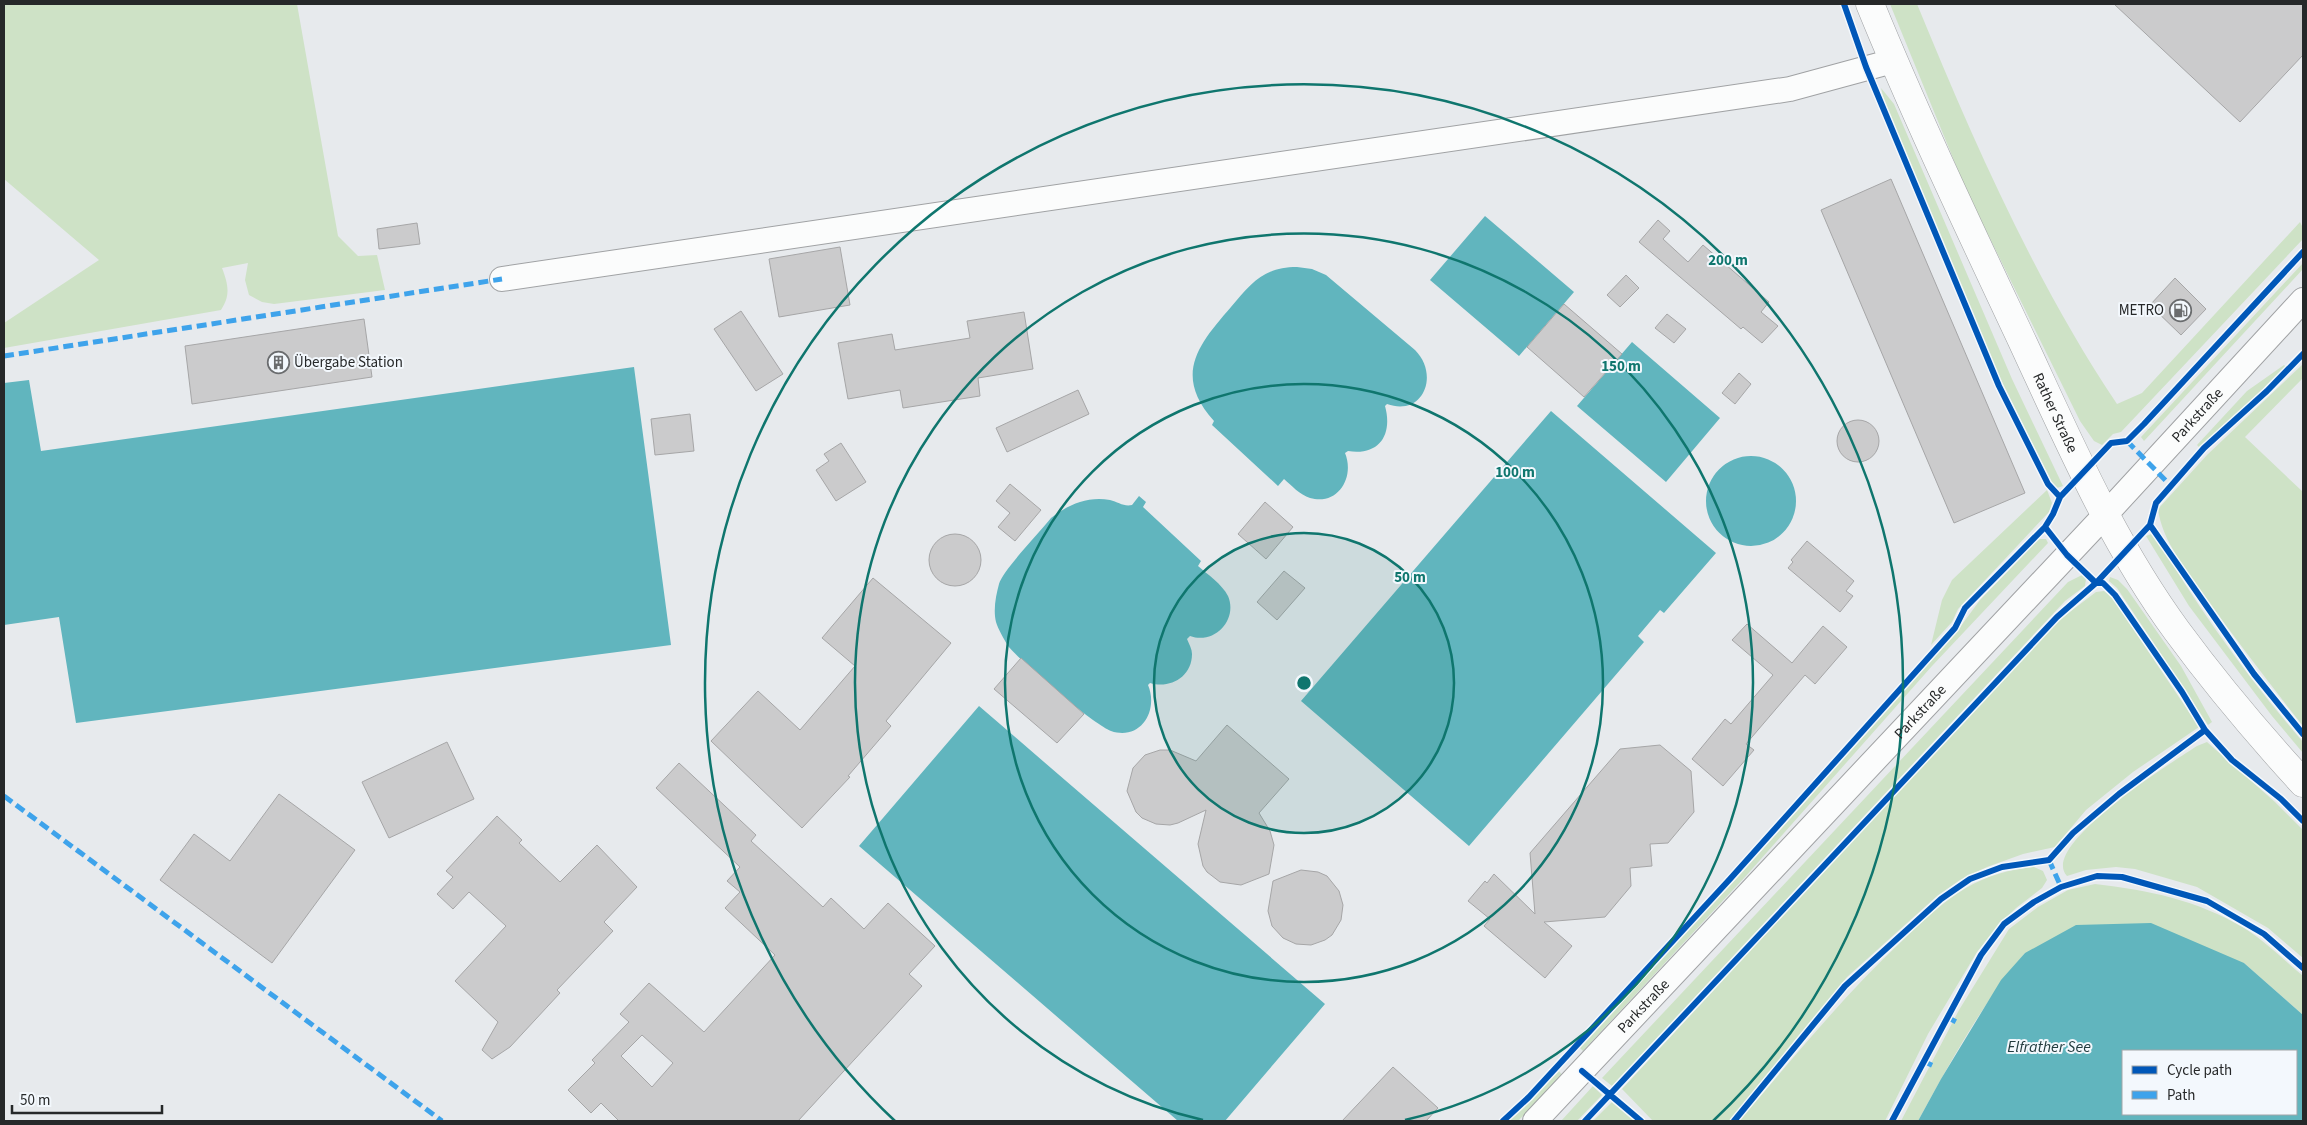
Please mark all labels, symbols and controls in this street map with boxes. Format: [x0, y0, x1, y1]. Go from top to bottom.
text: 200 m [1708, 250, 1748, 271]
fuel station icon: METRO [2168, 298, 2192, 322]
place label: METRO [2119, 300, 2164, 321]
building icon: Übergabe Station [266, 350, 290, 374]
place label: Übergabe Station [294, 352, 403, 373]
text: 150 m [1601, 356, 1641, 377]
street label: Rather Straße [2027, 370, 2083, 457]
street label: Parkstraße [2167, 383, 2228, 447]
text: 100 m [1495, 462, 1535, 483]
text: 50 m [1394, 567, 1426, 588]
centre of rings [1295, 674, 1313, 692]
street label: Parkstraße [1890, 680, 1951, 744]
street label: Parkstraße [1613, 974, 1674, 1038]
water label: Elfrather See [2007, 1036, 2091, 1058]
legend [2122, 1050, 2297, 1115]
text: Cycle path [2167, 1060, 2232, 1081]
scale bar [12, 1082, 162, 1114]
text: Path [2167, 1085, 2195, 1106]
text: 50 m [20, 1090, 50, 1111]

